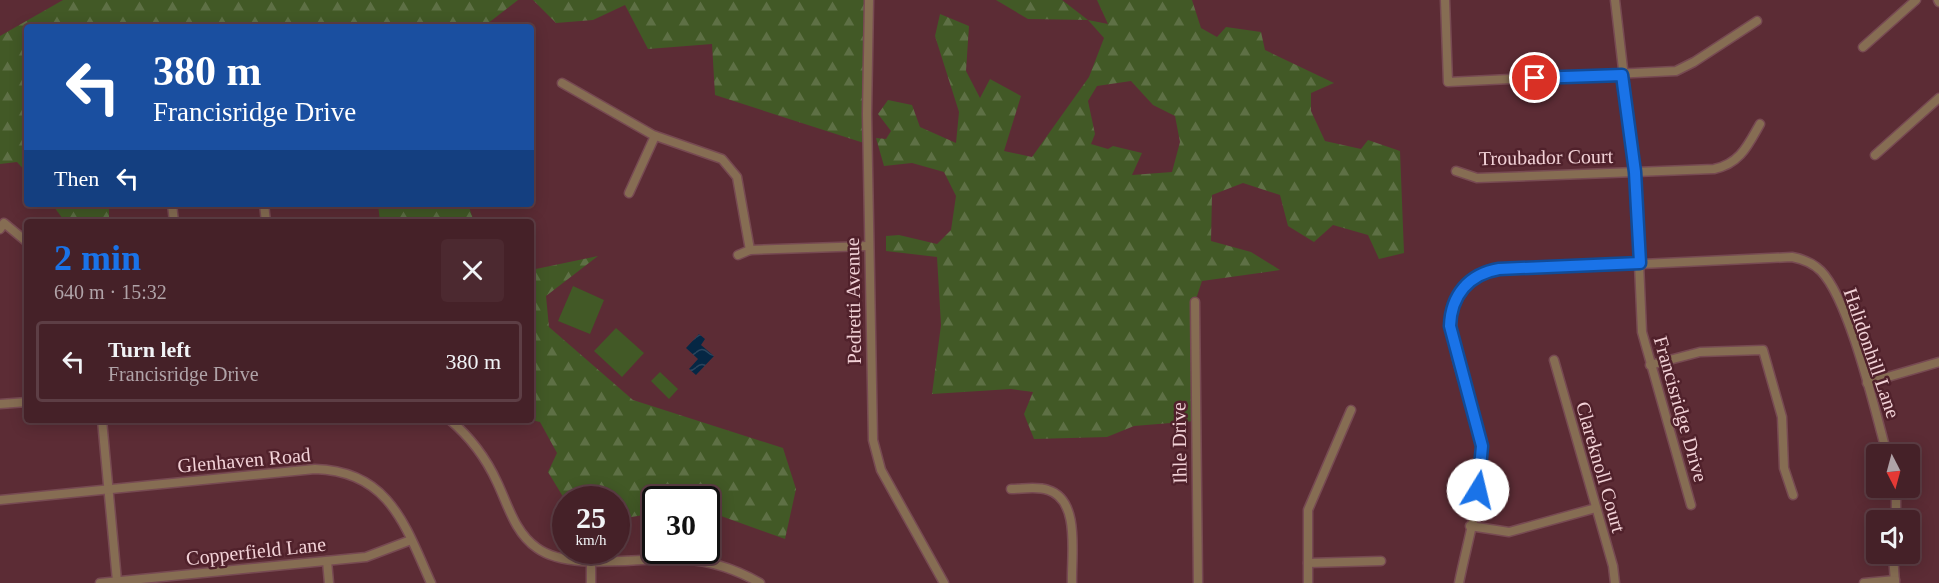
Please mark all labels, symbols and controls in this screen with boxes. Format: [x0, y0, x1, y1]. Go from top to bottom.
icon: left [54, 48, 132, 126]
text: 380 m [153, 48, 262, 94]
pin [1509, 52, 1560, 103]
icon: arrive [1518, 61, 1551, 94]
text: Francisridge Drive [153, 97, 356, 127]
street label: Troubador Court [1479, 145, 1614, 169]
icon: left [111, 162, 144, 195]
text: Then [54, 166, 99, 191]
street label: Pedretti Avenue [841, 237, 865, 365]
text: 2 min [54, 238, 141, 278]
button: close [441, 239, 504, 302]
text: 640 m · 15:32 [54, 281, 167, 303]
street label: Halidonhill Lane [1839, 285, 1905, 421]
street label: Francisridge Drive [1649, 334, 1712, 485]
text: Turn left [108, 337, 191, 362]
icon: left [57, 345, 90, 378]
text: 380 m [445, 349, 501, 374]
text: Francisridge Drive [108, 363, 259, 385]
street label: Clareknoll Court [1572, 399, 1630, 535]
street label: Ihle Drive [1167, 402, 1191, 484]
street label: Glenhaven Road [176, 443, 312, 477]
north arrow [1866, 444, 1920, 498]
map controls [1866, 444, 1920, 564]
position arrow [1446, 458, 1510, 522]
speed limit sign: 30 [642, 486, 720, 564]
text: 25 [576, 501, 606, 534]
button: sound [1866, 510, 1920, 564]
text: km/h [576, 532, 606, 548]
street label: Copperfield Lane [185, 533, 327, 570]

